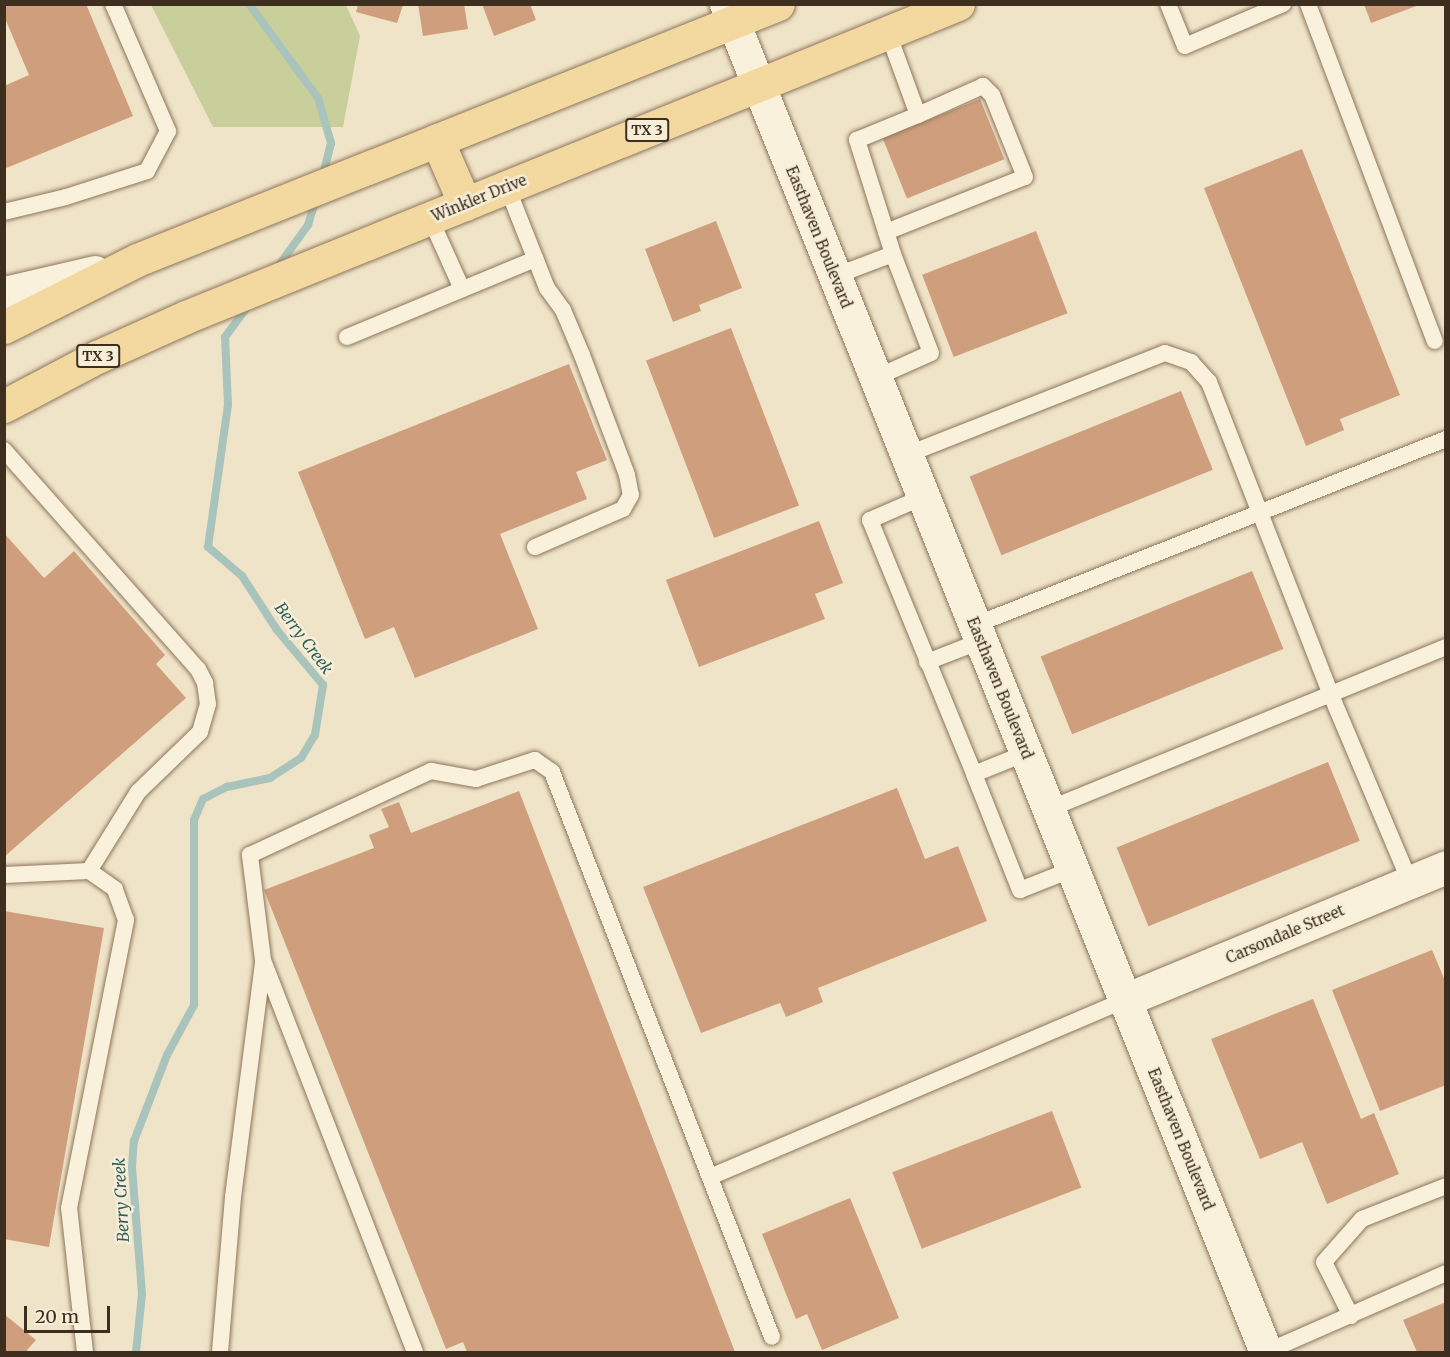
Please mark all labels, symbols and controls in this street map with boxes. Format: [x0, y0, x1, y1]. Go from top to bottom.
road number: TX 3 [624, 119, 670, 141]
street label: Easthaven Boulevard [782, 163, 856, 311]
street label: Winkler Drive [429, 171, 529, 225]
road number: TX 3 [76, 345, 120, 367]
water label: Berry Creek [271, 598, 337, 678]
street label: Easthaven Boulevard [963, 614, 1037, 762]
street label: Carsondale Street [1223, 901, 1347, 967]
street label: Easthaven Boulevard [1144, 1065, 1218, 1213]
water label: Berry Creek [109, 1157, 133, 1243]
scale bar [27, 1294, 112, 1332]
text: 20 m [35, 1305, 79, 1328]

